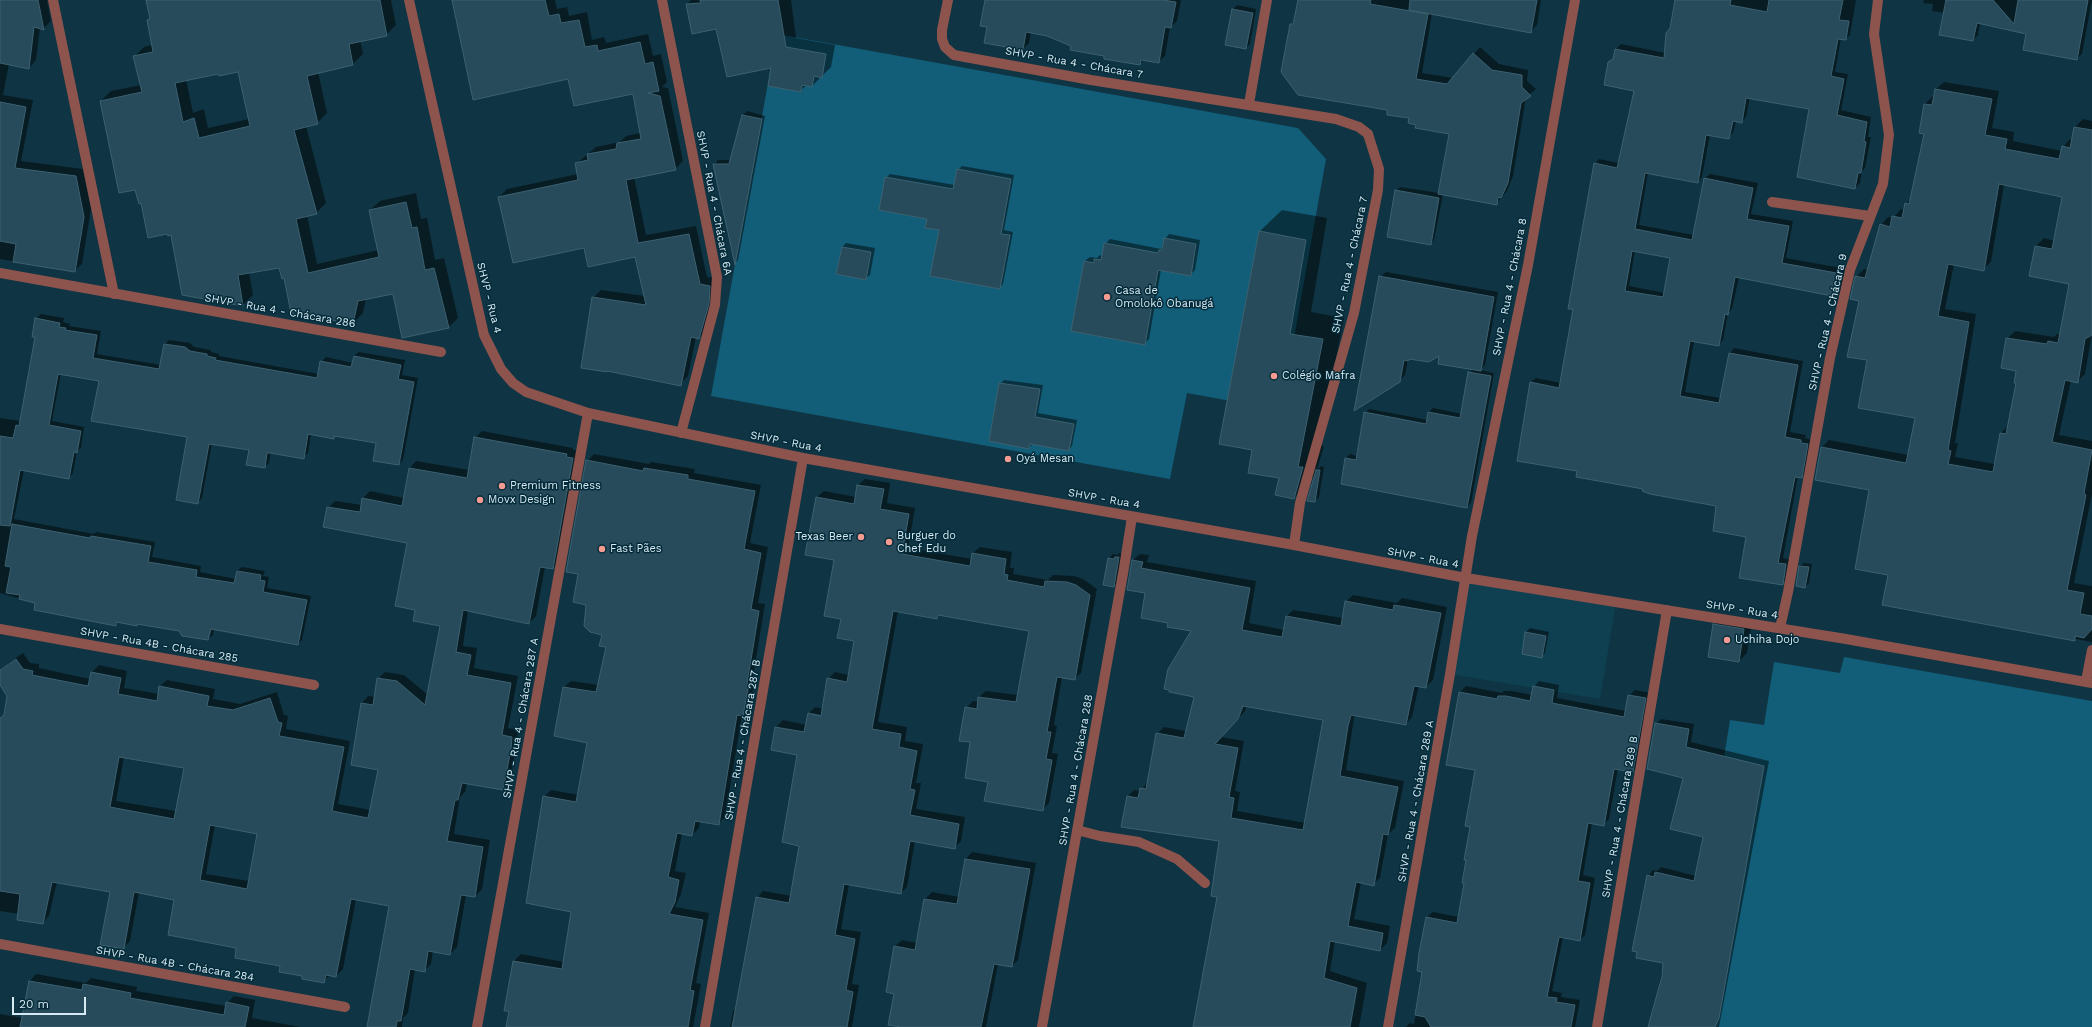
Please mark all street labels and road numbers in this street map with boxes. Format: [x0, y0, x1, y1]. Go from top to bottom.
street label: SHVP - Rua 4 - Chácara 7 [1004, 44, 1144, 82]
street label: SHVP - Rua 4 - Chácara 6A [693, 130, 735, 276]
street label: SHVP - Rua 4 - Chácara 7 [1329, 195, 1371, 335]
street label: SHVP - Rua 4 - Chácara 8 [1490, 217, 1530, 357]
street label: SHVP - Rua 4 - Chácara 9 [1806, 252, 1850, 392]
street label: SHVP - Rua 4 [474, 261, 504, 335]
street label: SHVP - Rua 4 - Chácara 286 [204, 291, 356, 331]
street label: SHVP - Rua 4 [749, 429, 823, 455]
street label: SHVP - Rua 4 [1067, 486, 1141, 512]
street label: SHVP - Rua 4 [1386, 545, 1460, 571]
street label: SHVP - Rua 4 [1705, 598, 1779, 622]
street label: SHVP - Rua 4B - Chácara 285 [79, 625, 239, 665]
street label: SHVP - Rua 4 - Chácara 287 A [500, 637, 542, 799]
street label: SHVP - Rua 4 - Chácara 287 B [722, 659, 764, 821]
street label: SHVP - Rua 4 - Chácara 288 [1056, 693, 1096, 847]
street label: SHVP - Rua 4 - Chácara 289 A [1395, 719, 1437, 883]
street label: SHVP - Rua 4 - Chácara 289 B [1599, 735, 1641, 899]
street label: SHVP - Rua 4B - Chácara 284 [95, 944, 255, 984]

